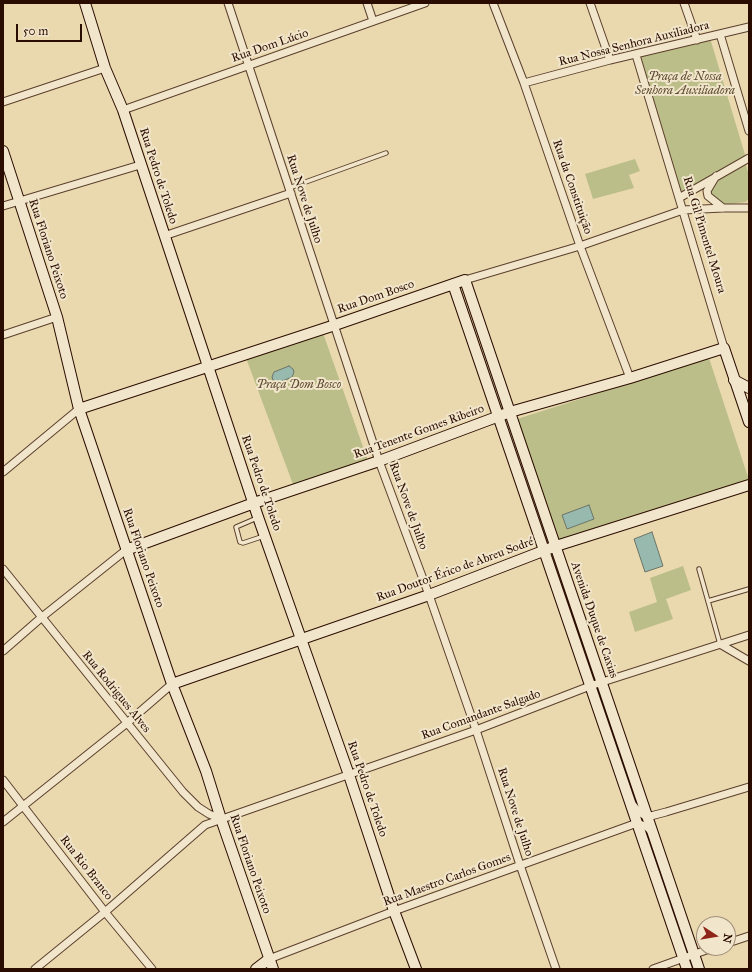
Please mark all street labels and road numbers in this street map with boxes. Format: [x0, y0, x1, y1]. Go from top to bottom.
street label: Rua Nossa Senhora Auxiliadora [557, 18, 711, 70]
street label: Rua Dom Lúcio [230, 26, 310, 66]
street label: Rua Pedro de Toledo [136, 126, 180, 226]
street label: Rua da Constituição [549, 138, 595, 236]
street label: Rua Nove de Julho [283, 153, 325, 245]
street label: Rua Gil Pimentel Moura [679, 175, 729, 295]
street label: Rua Floriano Peixoto [25, 197, 71, 301]
street label: Rua Dom Bosco [336, 277, 416, 317]
street label: Rua Tenente Gomes Ribeiro [352, 402, 486, 462]
street label: Rua Pedro de Toledo [238, 433, 284, 533]
street label: Rua Nove de Julho [385, 460, 431, 552]
street label: Rua Floriano Peixoto [119, 506, 167, 610]
street label: Rua Doutor Érico de Abreu Sodré [374, 535, 536, 605]
street label: Avenida Duque de Caxias [567, 560, 621, 680]
street label: Rua Rodrigues Alves [79, 648, 153, 736]
street label: Rua Comandante Salgado [419, 687, 543, 743]
street label: Rua Pedro de Toledo [344, 739, 390, 839]
street label: Rua Nove de Julho [494, 766, 536, 858]
street label: Rua Floriano Peixoto [226, 812, 274, 916]
street label: Rua Rio Branco [56, 833, 116, 903]
street label: Rua Maestro Carlos Gomes [381, 850, 513, 910]

